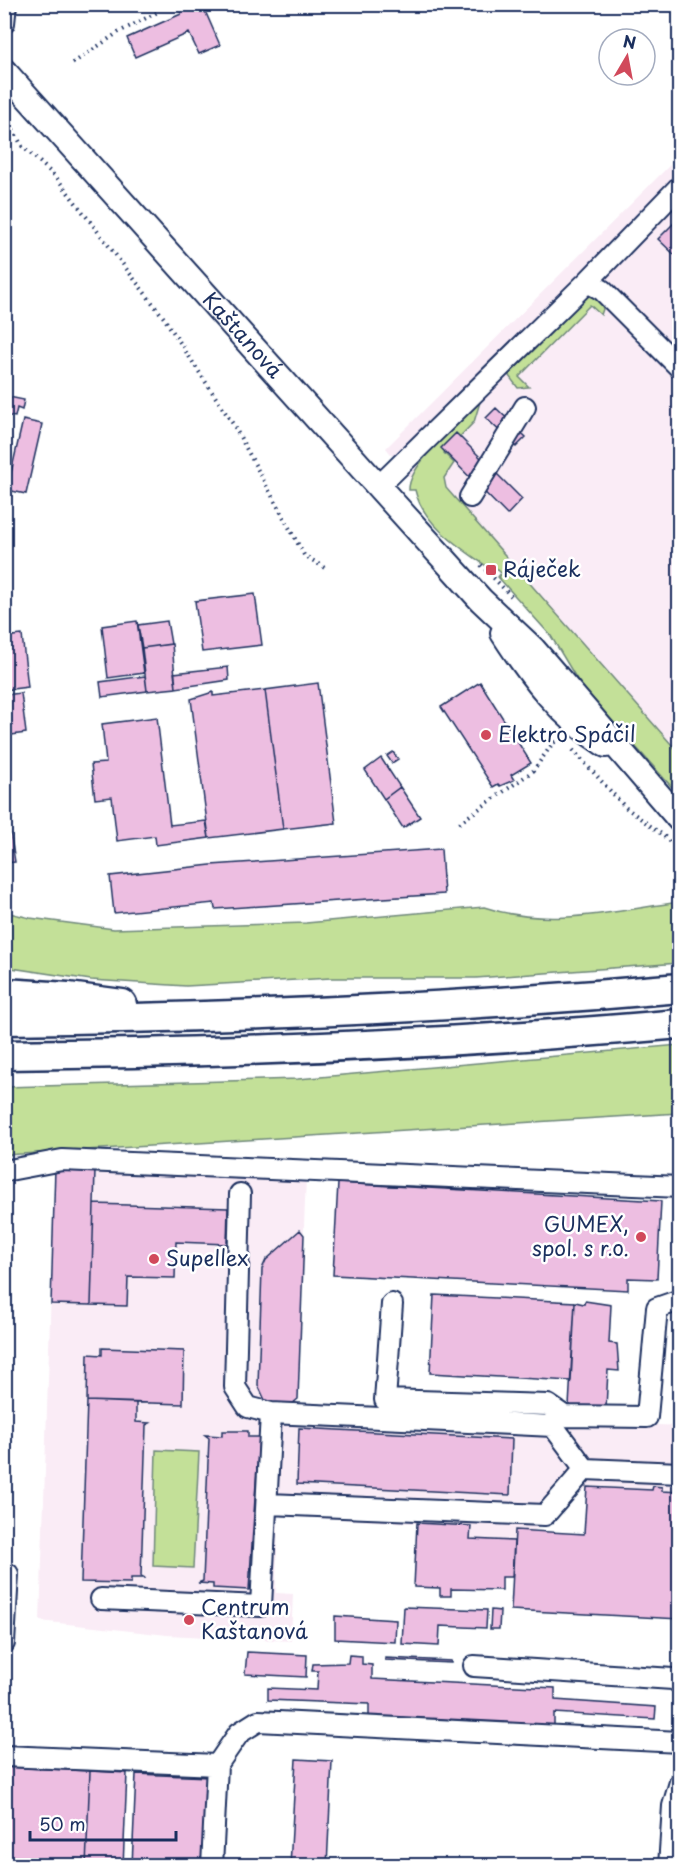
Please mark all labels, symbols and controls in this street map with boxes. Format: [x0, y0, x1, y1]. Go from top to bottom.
north arrow [597, 27, 657, 87]
text: N [621, 28, 638, 54]
street label: Kaštanová [196, 284, 291, 385]
place label: Ráječek [503, 552, 581, 584]
marker: Ráječek [484, 563, 498, 577]
place label: Elektro Spáčil [498, 717, 636, 749]
marker: Elektro Spáčil [479, 728, 493, 742]
place label: GUMEX, spol. s r.o. [532, 1207, 629, 1263]
marker: GUMEX, spol. s r.o. [634, 1230, 648, 1244]
place label: Supellex [166, 1241, 248, 1273]
marker: Supellex [147, 1252, 161, 1266]
place label: Centrum Kaštanová [201, 1590, 308, 1646]
marker: Centrum Kaštanová [182, 1613, 196, 1627]
scale bar [30, 1804, 176, 1842]
text: 50 m [39, 1810, 86, 1837]

